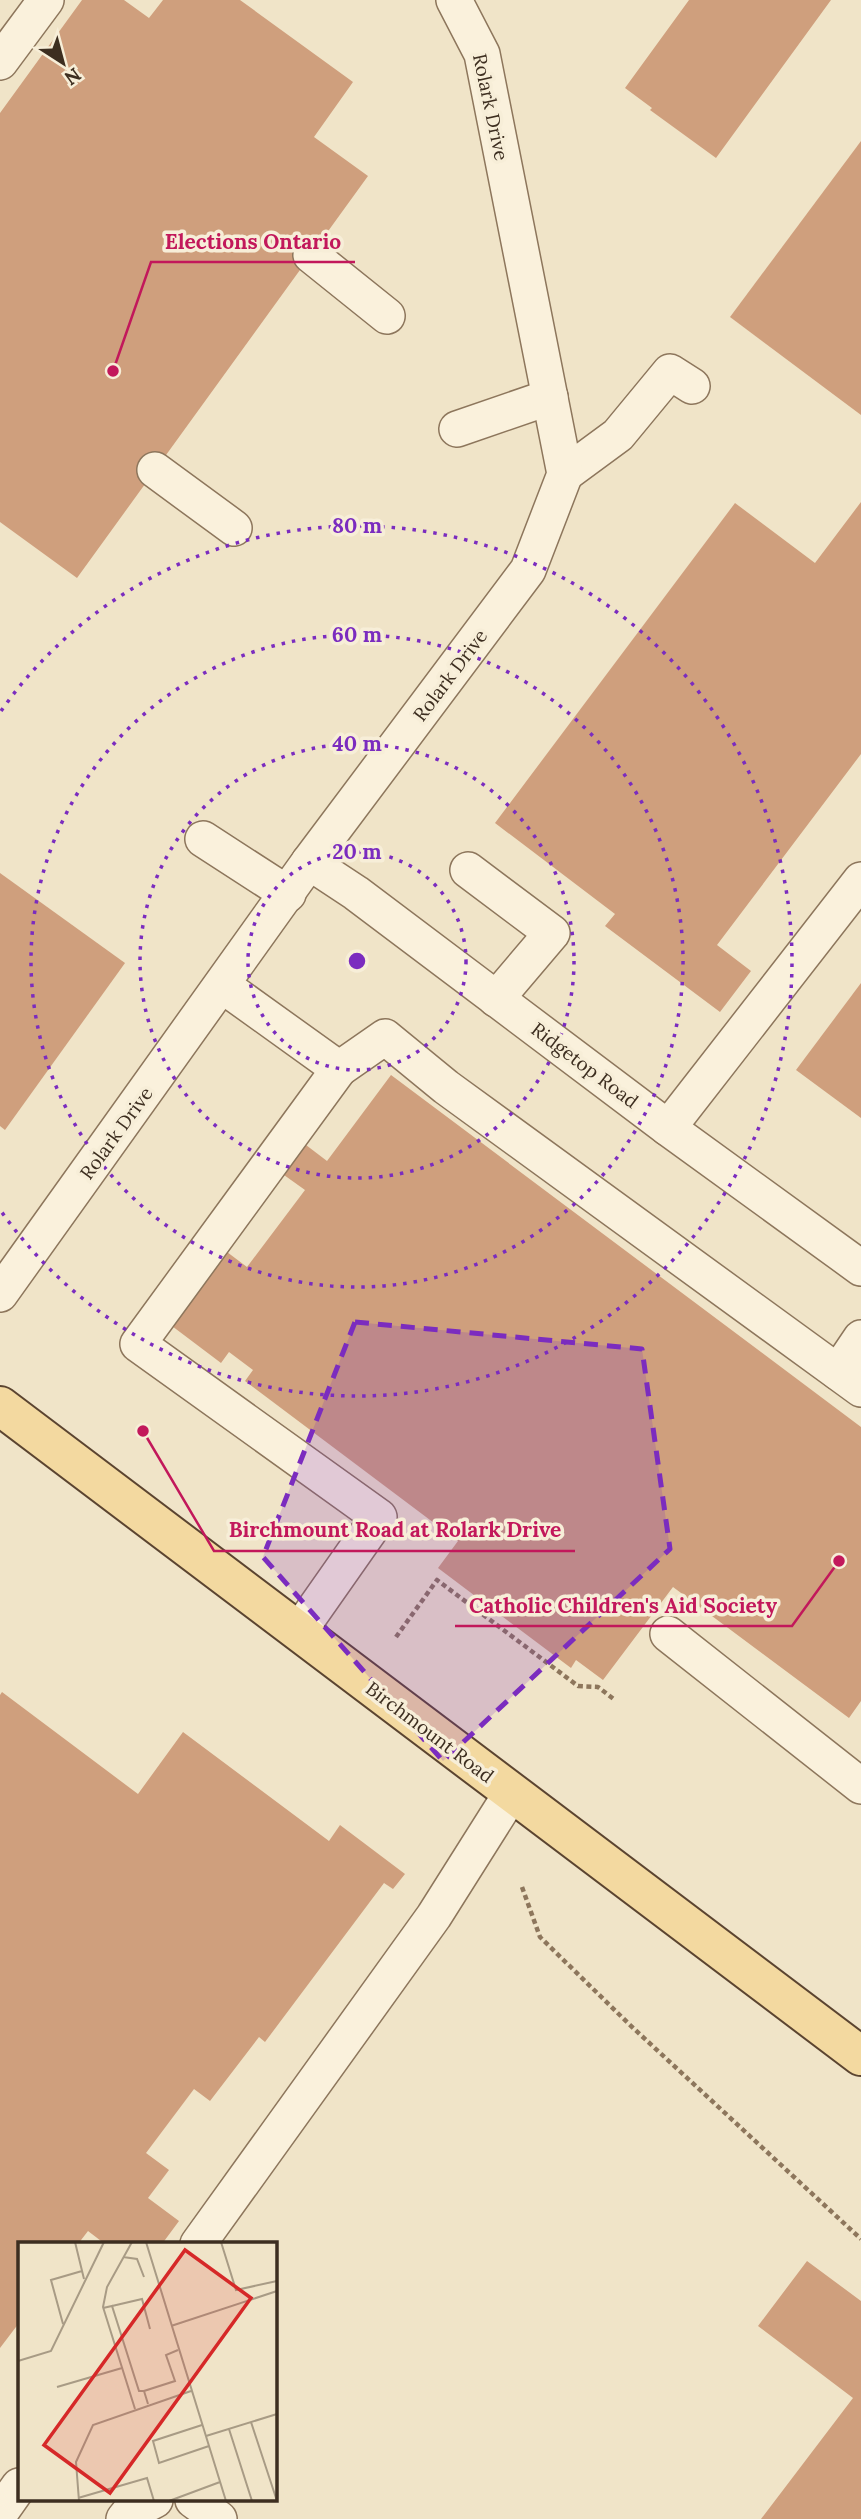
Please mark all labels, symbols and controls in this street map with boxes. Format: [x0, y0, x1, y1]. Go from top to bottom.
north arrow [28, 28, 98, 98]
street label: Rolark Drive [468, 51, 514, 163]
text: N [60, 63, 86, 91]
callout: Elections Ontario [151, 220, 355, 262]
text: Elections Ontario [165, 228, 341, 255]
text: 80 m [332, 512, 382, 539]
text: 60 m [332, 621, 382, 648]
street label: Rolark Drive [408, 624, 492, 726]
text: 40 m [332, 730, 382, 757]
text: 20 m [332, 838, 382, 865]
centre of rings [345, 949, 369, 973]
street label: Ridgetop Road [527, 1017, 643, 1113]
street label: Rolark Drive [74, 1082, 158, 1184]
callout: Birchmount Road at Rolark Drive [214, 1509, 575, 1551]
text: Birchmount Road at Rolark Drive [229, 1516, 561, 1543]
callout: Catholic Children's Aid Society [455, 1584, 792, 1626]
text: Catholic Children's Aid Society [469, 1592, 778, 1619]
street label: Birchmount Road [361, 1676, 499, 1788]
inset map [18, 2242, 276, 2502]

